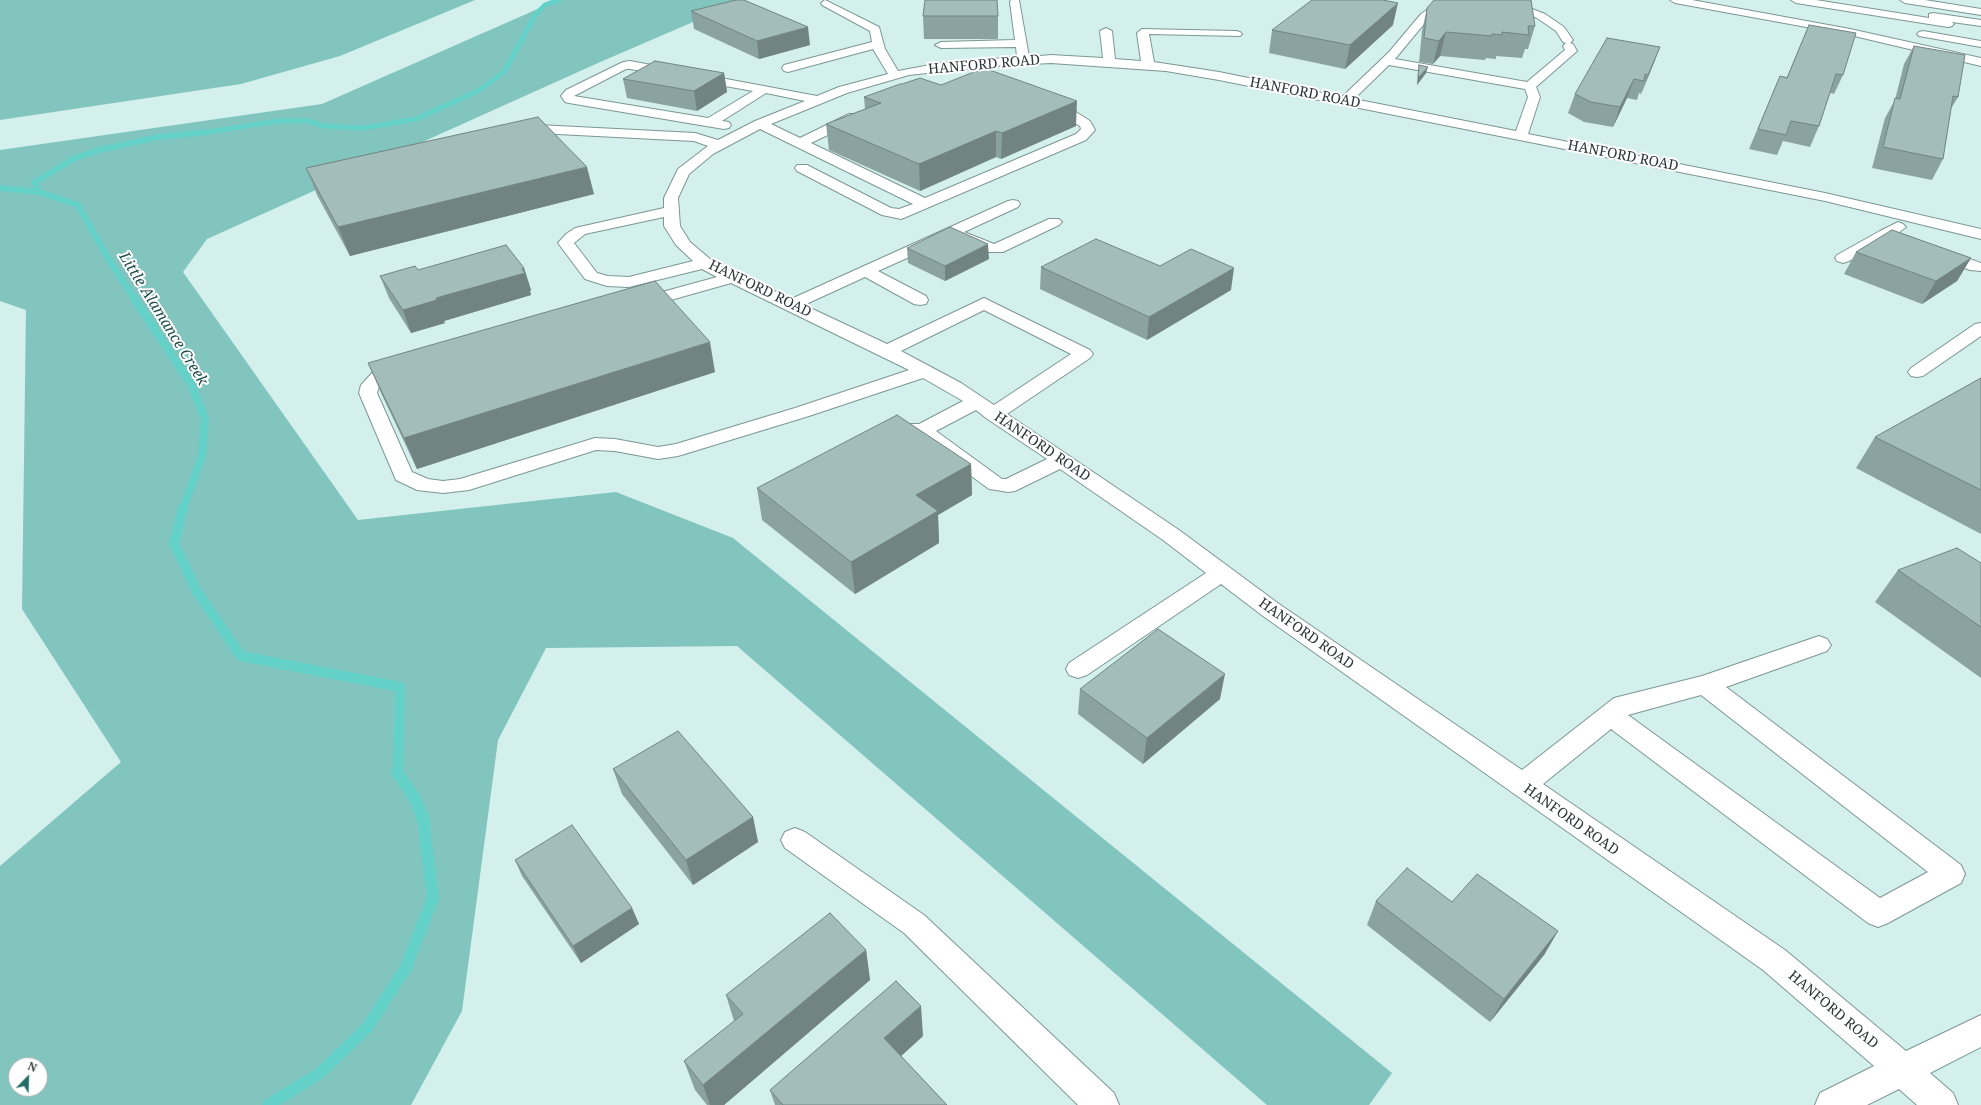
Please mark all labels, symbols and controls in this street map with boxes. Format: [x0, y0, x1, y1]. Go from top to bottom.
street label: HANFORD ROAD [927, 52, 1041, 78]
street label: HANFORD ROAD [1248, 74, 1362, 112]
street label: HANFORD ROAD [1566, 137, 1680, 175]
water label: Little Alamance Creek [115, 249, 211, 389]
street label: HANFORD ROAD [706, 257, 814, 321]
street label: HANFORD ROAD [991, 409, 1093, 485]
street label: HANFORD ROAD [1255, 595, 1357, 673]
street label: HANFORD ROAD [1520, 781, 1622, 859]
street label: HANFORD ROAD [1785, 967, 1881, 1053]
north arrow [8, 1057, 48, 1097]
text: N [26, 1058, 39, 1075]

